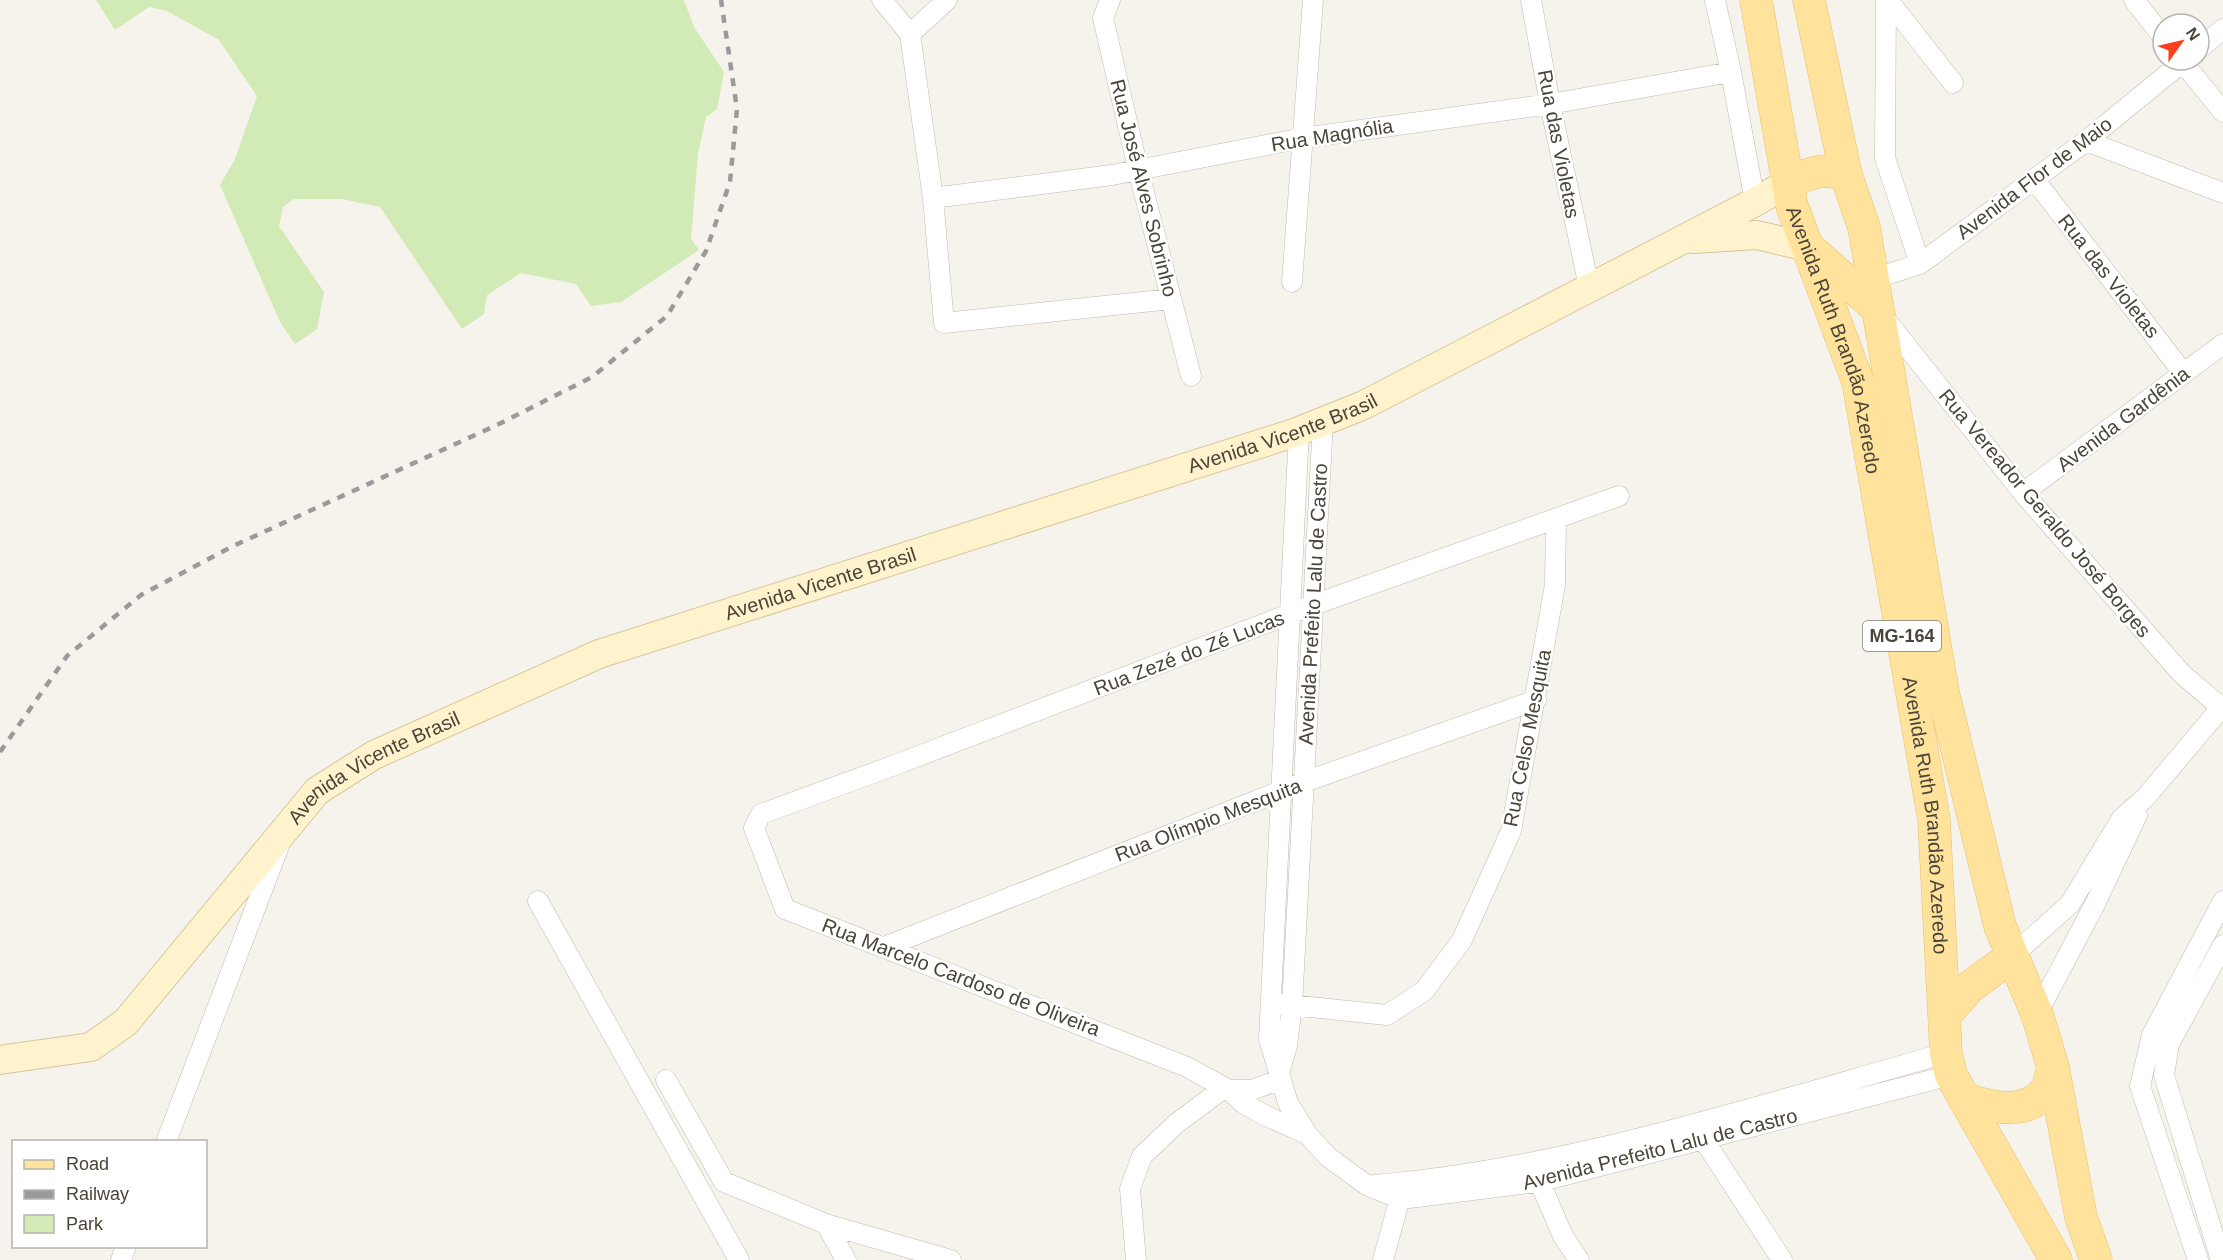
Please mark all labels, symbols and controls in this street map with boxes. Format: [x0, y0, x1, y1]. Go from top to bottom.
north arrow [2151, 12, 2211, 72]
text: N [2183, 24, 2203, 43]
street label: Rua das Violetas [1534, 68, 1584, 220]
street label: Rua José Alves Sobrinho [1106, 77, 1182, 299]
street label: Avenida Flor de Maio [1952, 112, 2116, 244]
street label: Rua Magnólia [1269, 114, 1396, 156]
street label: Avenida Ruth Brandão Azeredo [1782, 203, 1885, 475]
street label: Rua das Violetas [2054, 210, 2164, 342]
street label: Avenida Gardênia [2053, 362, 2194, 476]
street label: Rua Vereador Geraldo José Borges [1935, 385, 2155, 641]
street label: Avenida Vicente Brasil [1185, 389, 1381, 477]
street label: Avenida Prefeito Lalu de Castro [1295, 463, 1331, 745]
street label: Avenida Vicente Brasil [722, 543, 919, 624]
street label: Rua Zezé do Zé Lucas [1091, 606, 1287, 700]
road number: MG-164 [1863, 621, 1941, 651]
street label: Rua Celso Mesquita [1499, 647, 1555, 828]
street label: Avenida Ruth Brandão Azeredo [1898, 675, 1952, 955]
street label: Avenida Vicente Brasil [283, 707, 463, 828]
street label: Rua Olímpio Mesquita [1112, 774, 1305, 866]
street label: Rua Marcelo Cardoso de Oliveira [819, 914, 1104, 1041]
street label: Avenida Prefeito Lalu de Castro [1521, 1104, 1799, 1194]
legend [12, 1140, 207, 1248]
text: Road [66, 1154, 109, 1174]
text: Railway [66, 1184, 129, 1204]
text: Park [66, 1214, 104, 1234]

